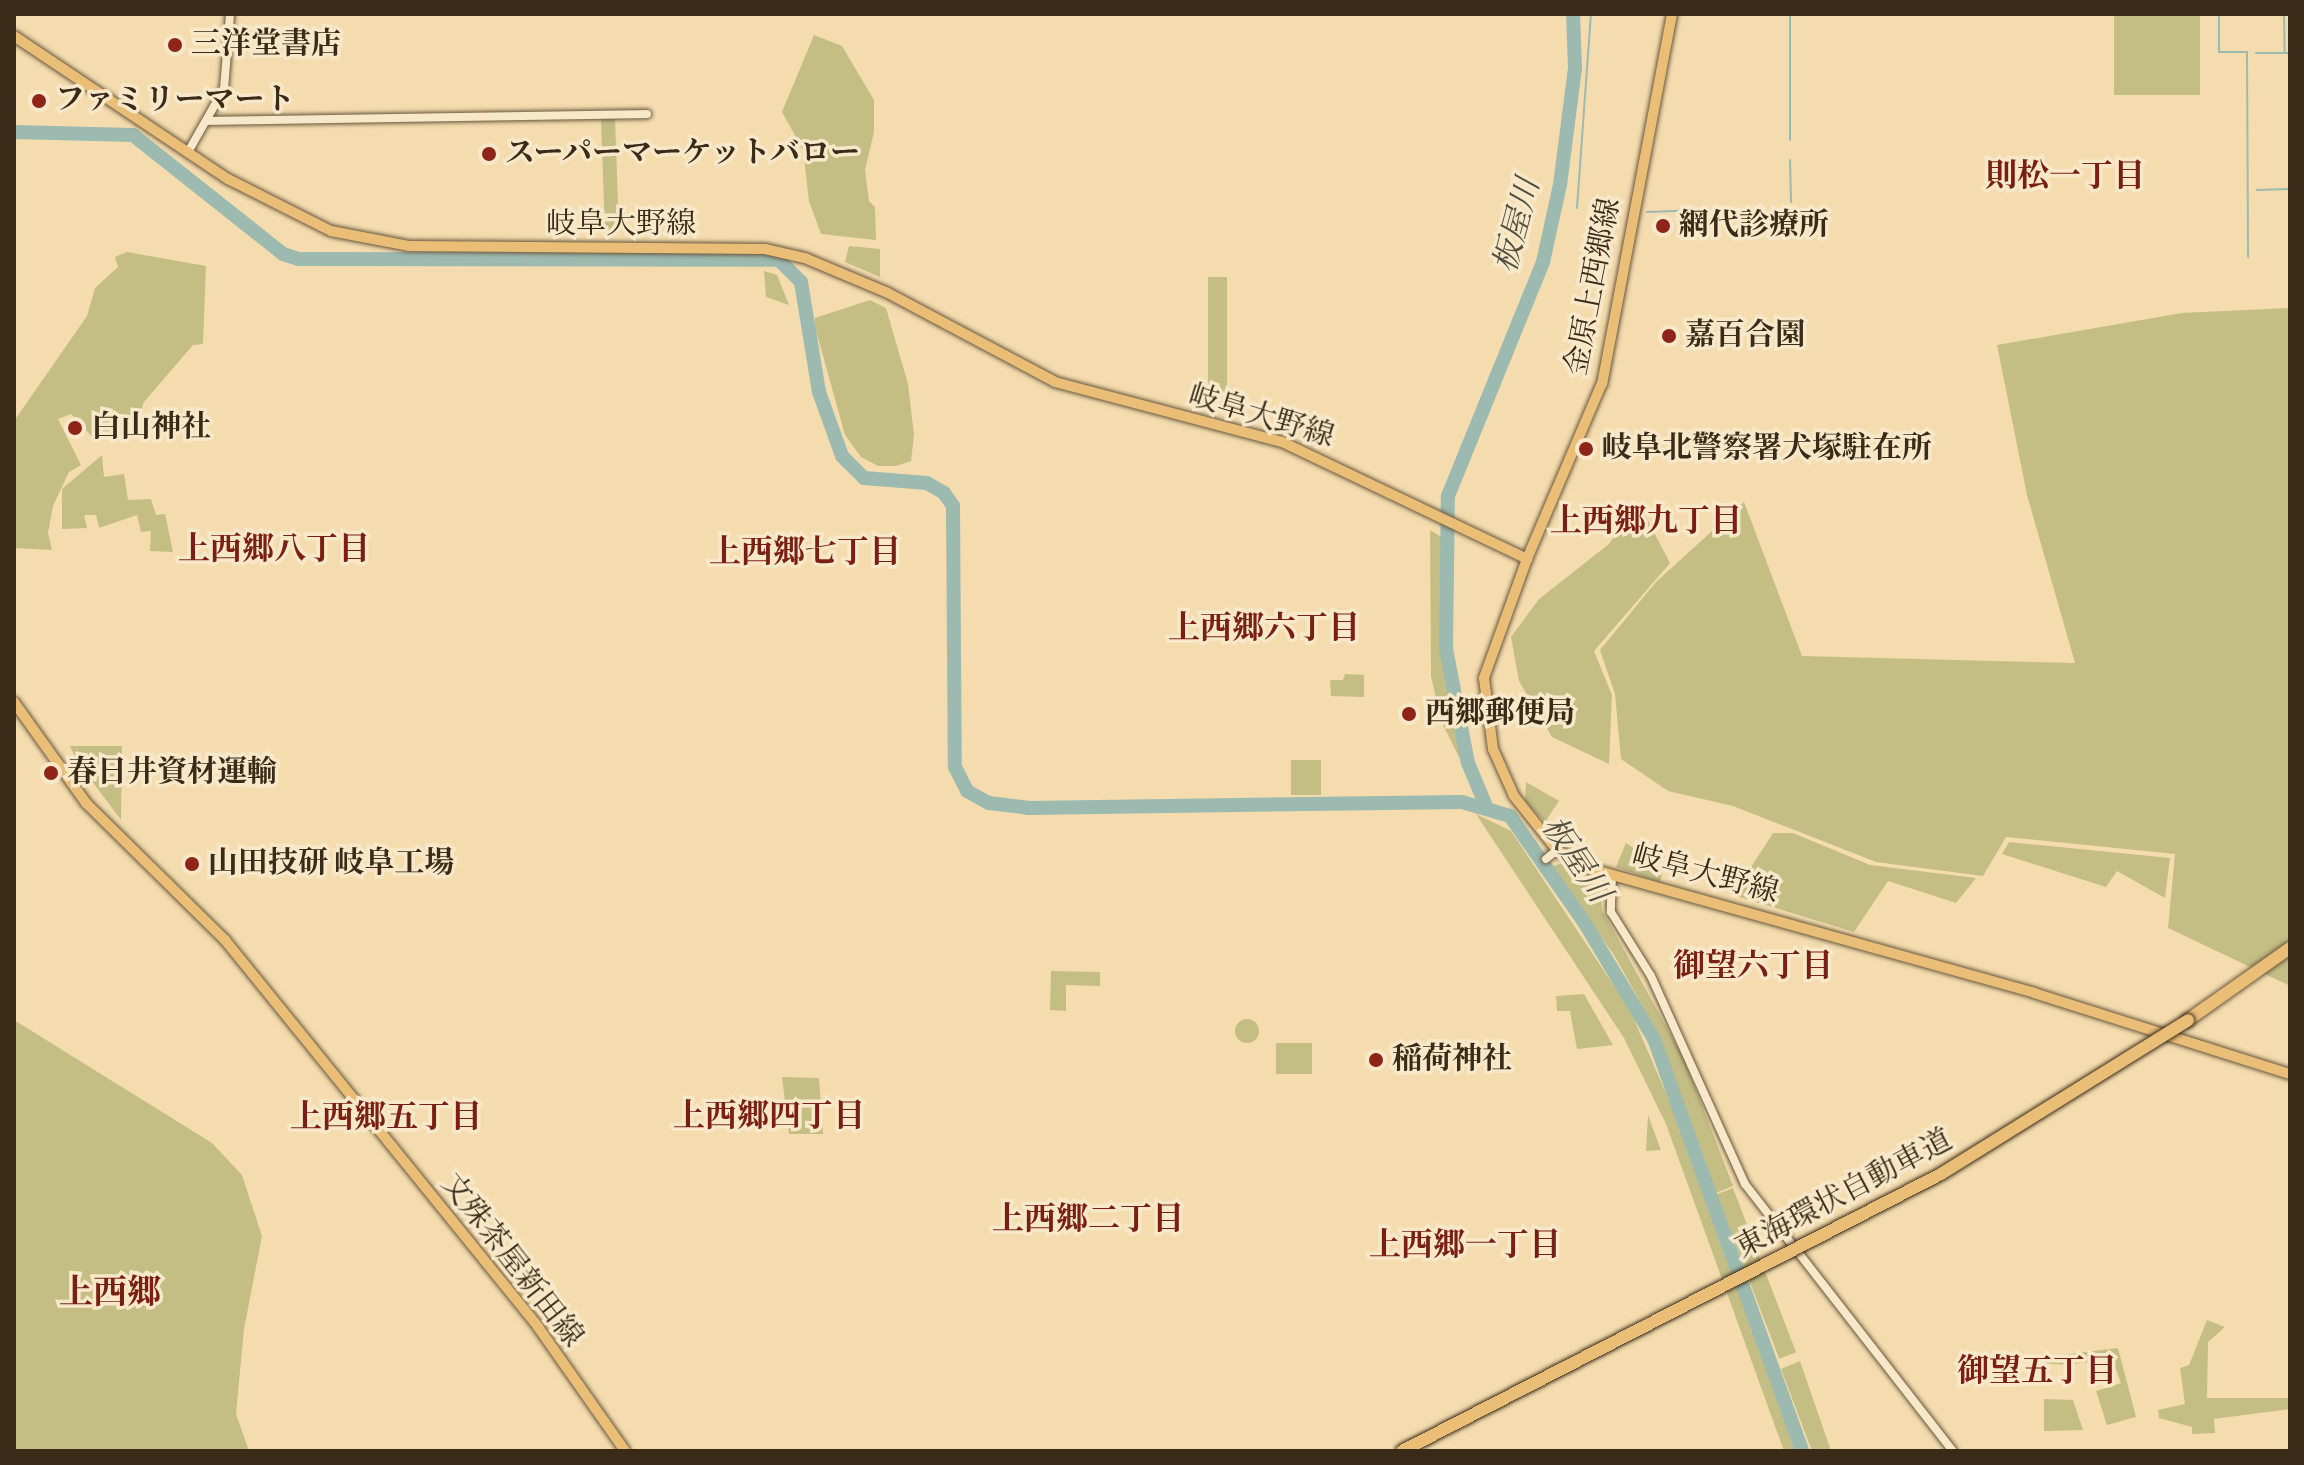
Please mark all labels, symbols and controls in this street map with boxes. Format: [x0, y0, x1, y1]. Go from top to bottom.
place label: 三洋堂書店 [191, 27, 341, 63]
marker: 三洋堂書店 [166, 36, 184, 54]
place label: ファミリーマート [55, 83, 295, 119]
marker: ファミリーマート [30, 92, 48, 110]
place label: スーパーマーケットバロー [505, 136, 863, 172]
marker: スーパーマーケットバロー [480, 145, 498, 163]
district label: 則松一丁目 [1985, 158, 2145, 196]
water label: 板屋川 [1487, 175, 1549, 277]
street label: 金原上西郷線 [1559, 195, 1629, 379]
street label: 岐阜大野線 [546, 207, 696, 243]
place label: 網代診療所 [1679, 208, 1829, 244]
marker: 網代診療所 [1654, 217, 1672, 235]
place label: 嘉百合園 [1685, 318, 1805, 354]
marker: 嘉百合園 [1660, 327, 1678, 345]
street label: 岐阜大野線 [1184, 378, 1338, 456]
place label: 白山神社 [91, 410, 211, 446]
marker: 白山神社 [66, 419, 84, 437]
place label: 岐阜北警察署犬塚駐在所 [1602, 431, 1932, 467]
marker: 岐阜北警察署犬塚駐在所 [1577, 440, 1595, 458]
district label: 上西郷九丁目 [1550, 503, 1742, 541]
district label: 上西郷八丁目 [178, 531, 370, 569]
district label: 上西郷七丁目 [709, 534, 901, 572]
district label: 上西郷六丁目 [1168, 610, 1360, 648]
place label: 西郷郵便局 [1425, 696, 1575, 732]
marker: 西郷郵便局 [1400, 705, 1418, 723]
place label: 春日井資材運輸 [67, 755, 277, 791]
marker: 春日井資材運輸 [42, 764, 60, 782]
water label: 板屋川 [1532, 809, 1618, 911]
street label: 岐阜大野線 [1628, 838, 1782, 912]
place label: 山田技研 岐阜工場 [208, 846, 454, 882]
marker: 山田技研 岐阜工場 [183, 855, 201, 873]
district label: 御望六丁目 [1673, 948, 1833, 986]
place label: 稲荷神社 [1392, 1042, 1512, 1078]
marker: 稲荷神社 [1367, 1051, 1385, 1069]
district label: 上西郷四丁目 [673, 1098, 865, 1136]
district label: 上西郷五丁目 [290, 1099, 482, 1137]
street label: 東海環状自動車道 [1730, 1123, 1958, 1267]
street label: 文殊茶屋新田線 [432, 1167, 590, 1355]
district label: 上西郷二丁目 [992, 1201, 1184, 1239]
district label: 上西郷一丁目 [1369, 1227, 1561, 1265]
district label: 上西郷 [59, 1274, 161, 1314]
district label: 御望五丁目 [1957, 1353, 2117, 1391]

